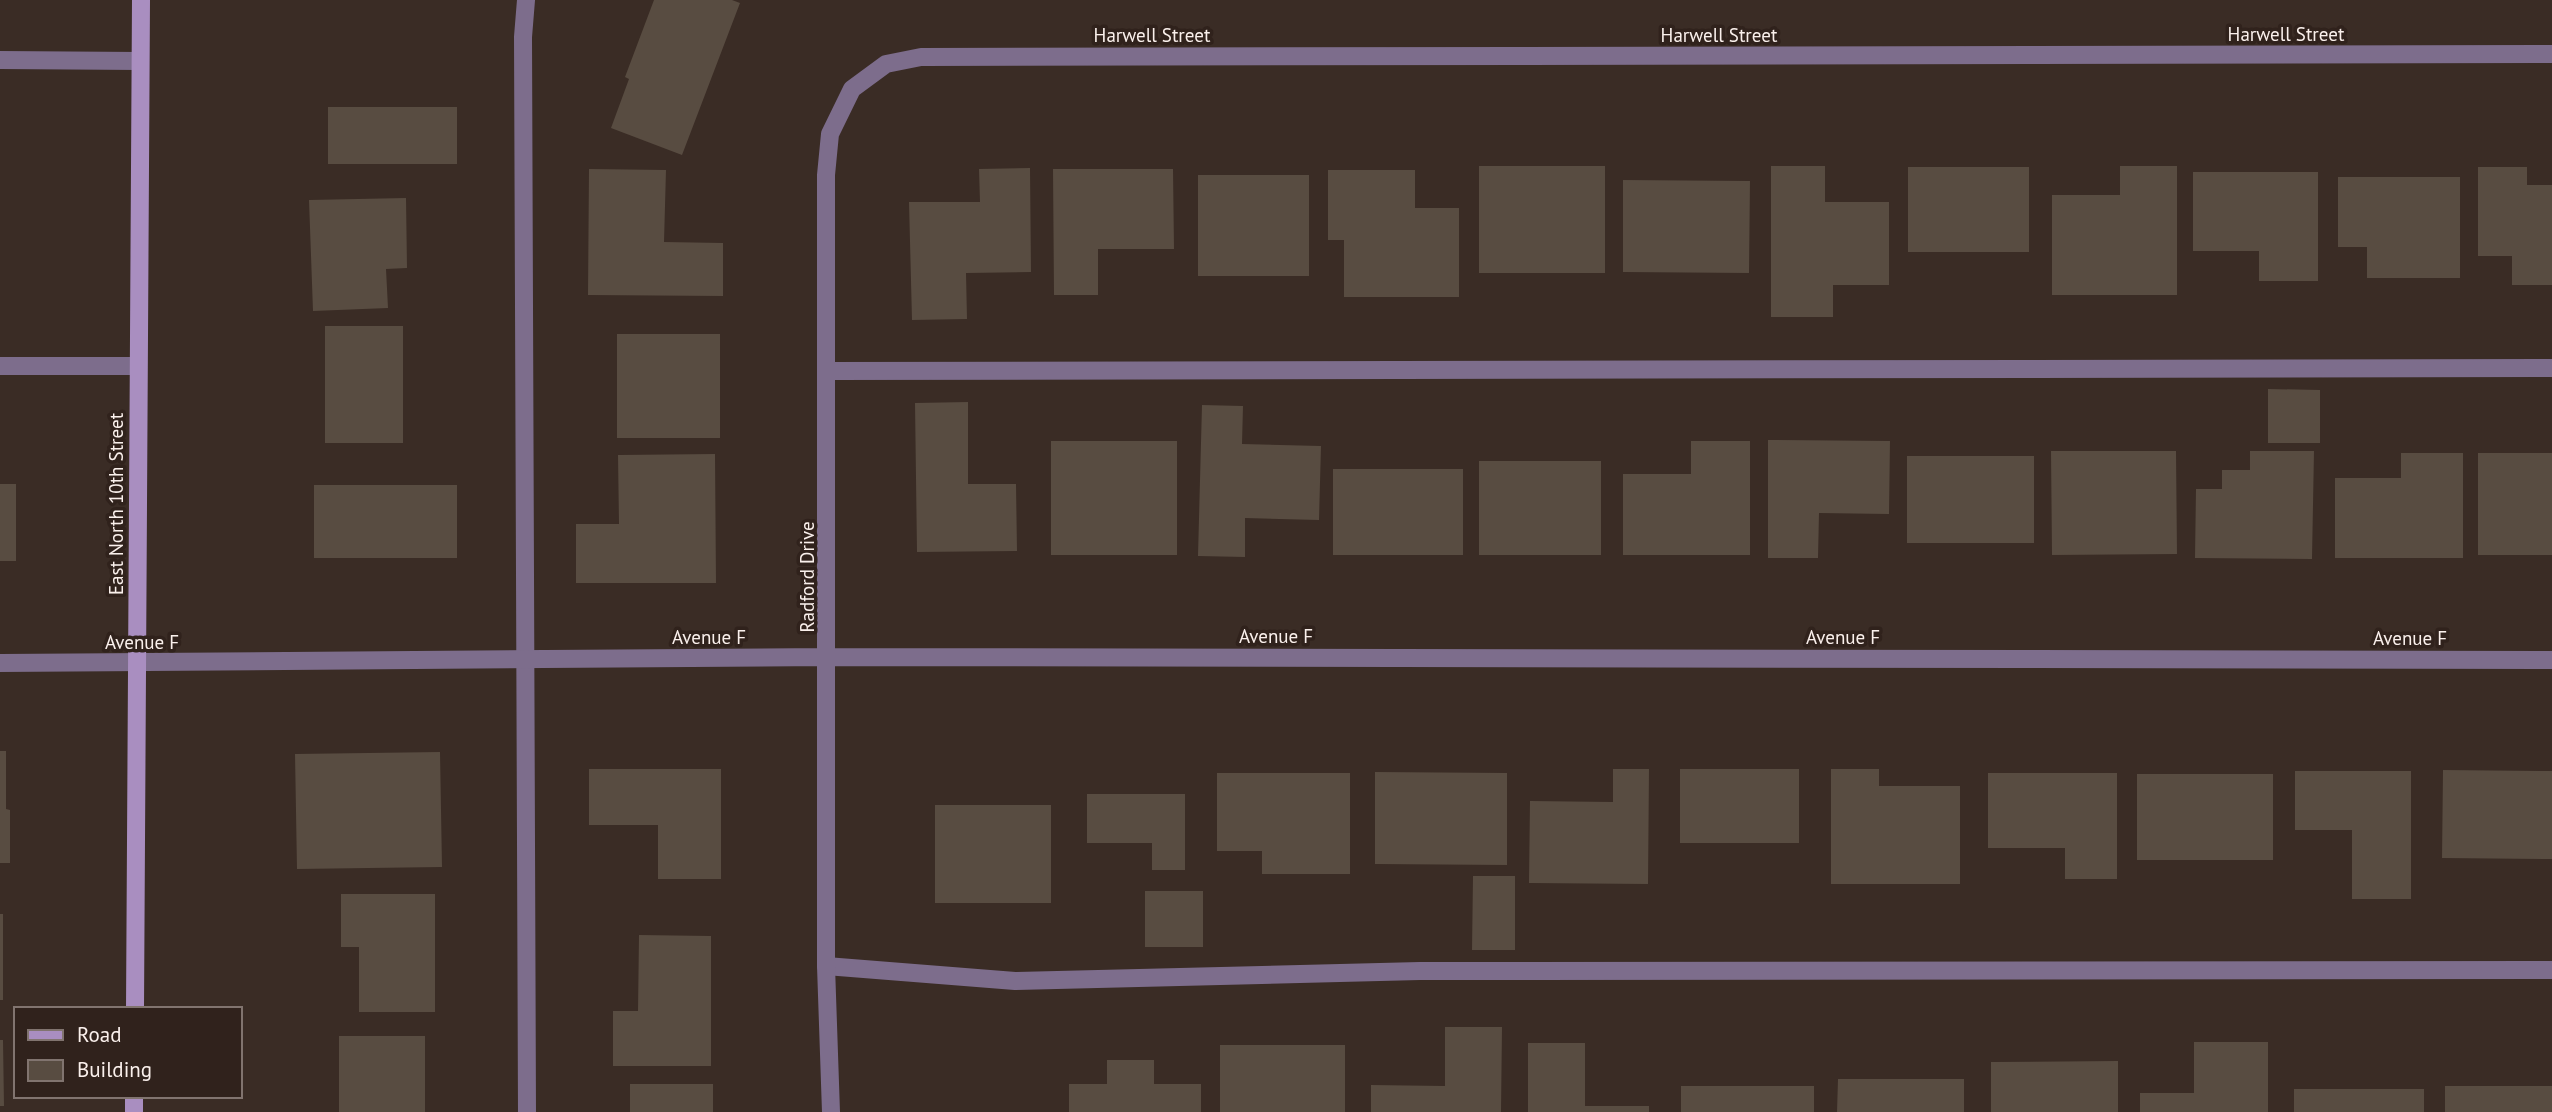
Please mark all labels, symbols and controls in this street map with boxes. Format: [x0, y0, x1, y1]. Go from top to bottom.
street label: Harwell Street [2228, 22, 2345, 46]
street label: Harwell Street [1094, 23, 1211, 47]
street label: Harwell Street [1661, 23, 1778, 47]
street label: East North 10th Street [104, 412, 128, 595]
street label: Radford Drive [795, 521, 819, 633]
street label: Avenue F [1239, 624, 1313, 648]
street label: Avenue F [672, 625, 746, 649]
street label: Avenue F [1806, 625, 1880, 649]
street label: Avenue F [2373, 626, 2447, 650]
street label: Avenue F [105, 630, 179, 654]
legend [14, 1007, 242, 1098]
text: Road [77, 1021, 121, 1048]
text: Building [77, 1056, 152, 1083]

